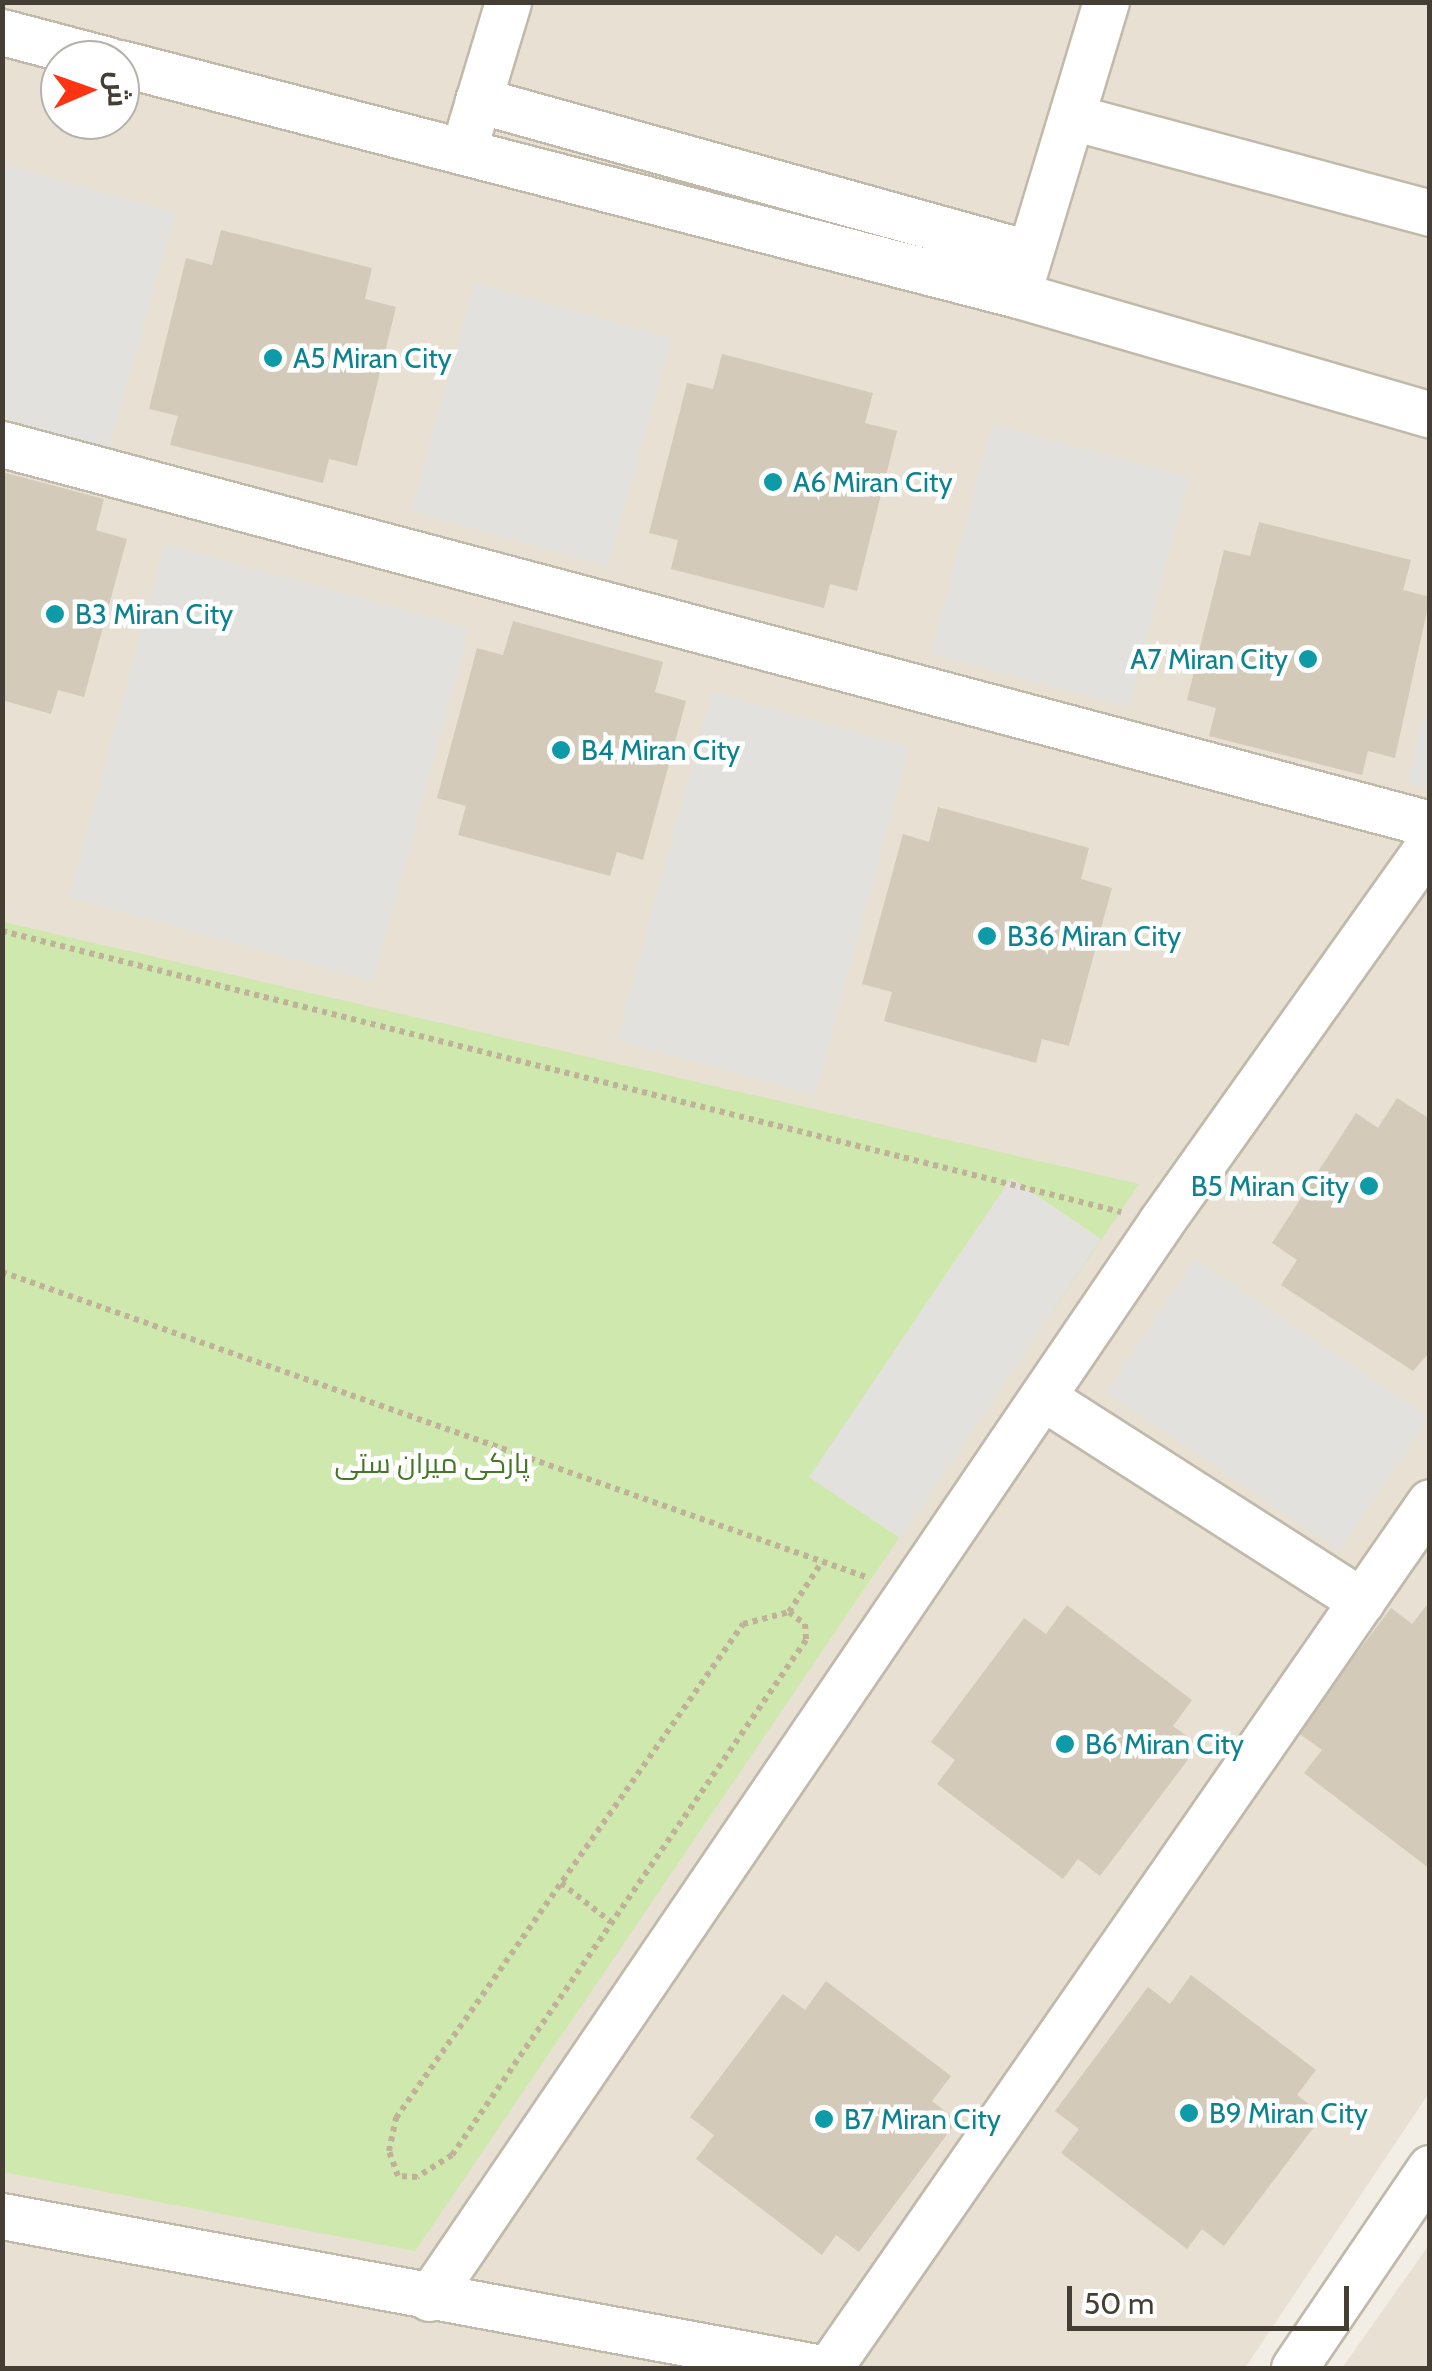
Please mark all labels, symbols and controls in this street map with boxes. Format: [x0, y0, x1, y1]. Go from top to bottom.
north arrow [40, 40, 140, 140]
text: ش [100, 70, 136, 108]
place label: A5 Miran City [293, 341, 452, 375]
marker: A5 Miran City [262, 347, 284, 369]
place label: A6 Miran City [793, 465, 953, 499]
marker: A6 Miran City [762, 471, 784, 493]
place label: B3 Miran City [75, 597, 233, 631]
marker: B3 Miran City [44, 603, 66, 625]
place label: A7 Miran City [1130, 642, 1288, 676]
marker: A7 Miran City [1297, 648, 1319, 670]
place label: B4 Miran City [581, 733, 740, 767]
marker: B4 Miran City [550, 739, 572, 761]
place label: B36 Miran City [1007, 919, 1181, 953]
marker: B36 Miran City [976, 925, 998, 947]
place label: B5 Miran City [1191, 1169, 1349, 1203]
marker: B5 Miran City [1358, 1175, 1380, 1197]
park label: پارکی میران ستی [335, 1446, 529, 1480]
place label: B6 Miran City [1085, 1727, 1244, 1761]
marker: B6 Miran City [1054, 1733, 1076, 1755]
place label: B9 Miran City [1209, 2096, 1368, 2130]
place label: B7 Miran City [844, 2102, 1001, 2136]
marker: B9 Miran City [1178, 2102, 1200, 2124]
marker: B7 Miran City [813, 2108, 835, 2130]
scale bar [1072, 2266, 1354, 2328]
text: 50 m [1084, 2285, 1154, 2322]

